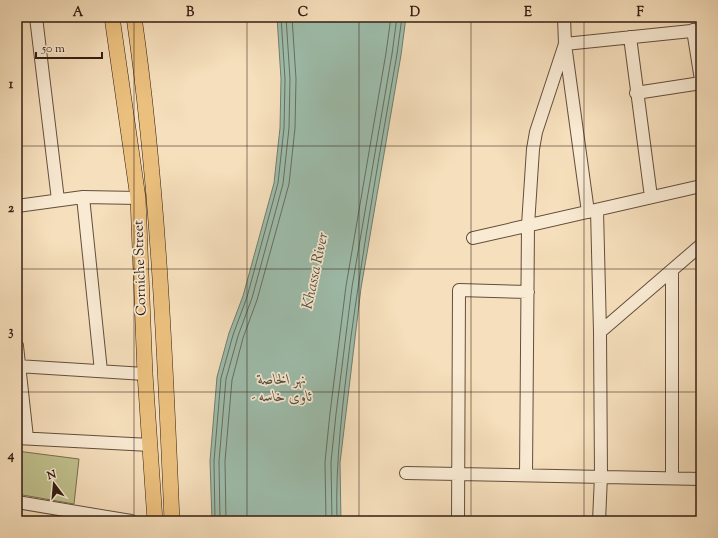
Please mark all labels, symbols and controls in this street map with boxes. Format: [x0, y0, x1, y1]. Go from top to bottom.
text: A [73, 4, 84, 22]
text: B [186, 4, 195, 22]
text: C [298, 4, 308, 22]
text: D [410, 4, 420, 22]
text: E [524, 4, 532, 22]
text: F [636, 4, 644, 22]
scale bar [36, 34, 102, 60]
text: 50 m [41, 40, 65, 58]
text: 1 [9, 76, 14, 94]
text: 2 [8, 200, 15, 218]
street label: Corniche Street [129, 219, 153, 316]
water label: Khassa River [298, 230, 335, 311]
text: 3 [8, 323, 14, 341]
water label: نهر الخاصة - ئاوی خاسە [251, 370, 313, 408]
text: 4 [7, 447, 15, 465]
north arrow [34, 464, 74, 504]
text: N [44, 466, 58, 485]

